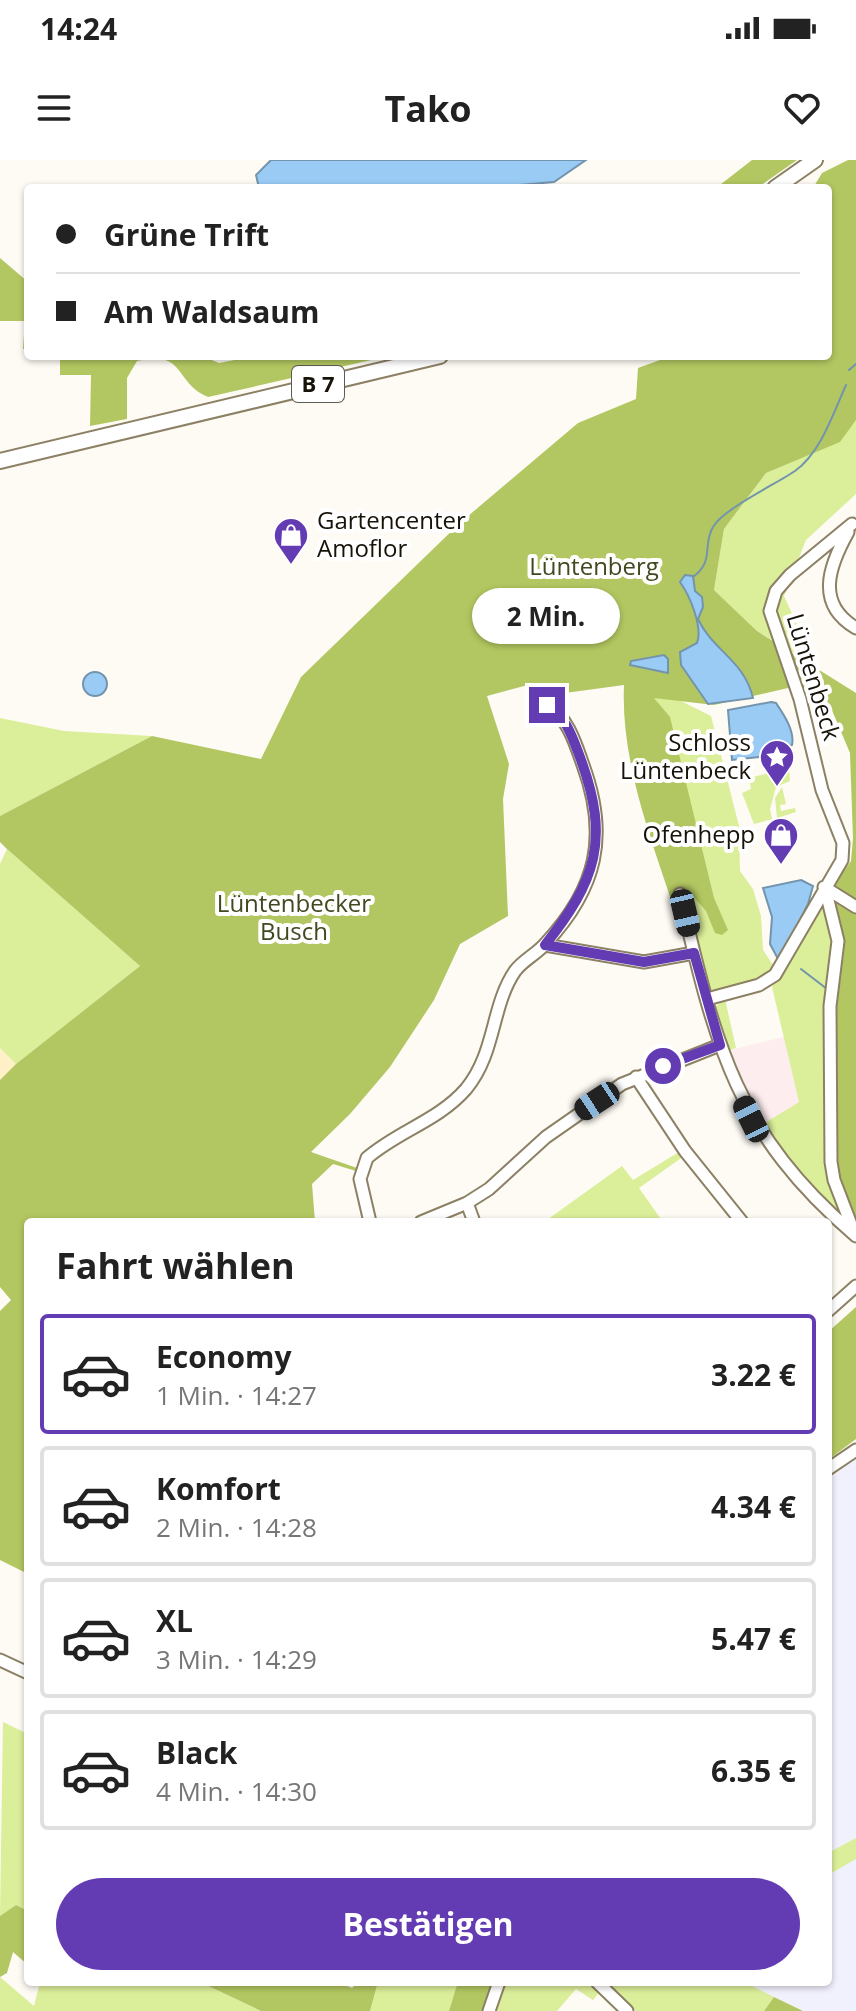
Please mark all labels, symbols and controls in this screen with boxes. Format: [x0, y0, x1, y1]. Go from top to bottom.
text: 14:24 [40, 8, 117, 49]
text: Tako [384, 84, 472, 133]
icon: menu [32, 86, 76, 130]
icon: heart [780, 86, 824, 130]
text: Grüne Trift [104, 214, 269, 255]
text: Am Waldsaum [104, 291, 319, 332]
road number: B 7 [292, 366, 344, 402]
place label: Gartencenter Amoflor [317, 503, 466, 564]
shop icon: Gartencenter Amoflor [272, 516, 310, 566]
park label: Lüntenberg [529, 549, 659, 582]
callout: 2 Min. [473, 589, 621, 645]
text: 2 Min. [507, 598, 585, 634]
street label: Lüntenbeck [780, 609, 849, 744]
route end [529, 687, 565, 723]
place label: Schloss Lüntenbeck [620, 725, 751, 786]
place icon: Schloss Lüntenbeck [758, 738, 796, 788]
shop icon: Ofenhepp [762, 816, 800, 866]
place label: Ofenhepp [643, 817, 755, 850]
park label: Lüntenbecker Busch [217, 886, 371, 947]
car [668, 887, 702, 939]
route start [645, 1048, 681, 1084]
car [570, 1078, 624, 1124]
car [730, 1092, 772, 1146]
text: Fahrt wählen [56, 1241, 295, 1290]
text: Economy [156, 1336, 292, 1377]
icon: car [60, 1338, 132, 1410]
text: 3.22 € [711, 1354, 796, 1395]
text: 1 Min. · 14:27 [156, 1377, 317, 1413]
text: Komfort [156, 1468, 281, 1509]
icon: car [60, 1470, 132, 1542]
text: 4.34 € [711, 1486, 796, 1527]
text: 2 Min. · 14:28 [156, 1509, 317, 1545]
text: XL [156, 1600, 193, 1641]
icon: car [60, 1602, 132, 1674]
text: 5.47 € [711, 1618, 796, 1659]
text: 3 Min. · 14:29 [156, 1641, 317, 1677]
text: Black [156, 1732, 237, 1773]
icon: car [60, 1734, 132, 1806]
text: 6.35 € [711, 1750, 796, 1791]
text: 4 Min. · 14:30 [156, 1773, 317, 1809]
button: Bestätigen [56, 1878, 800, 1970]

